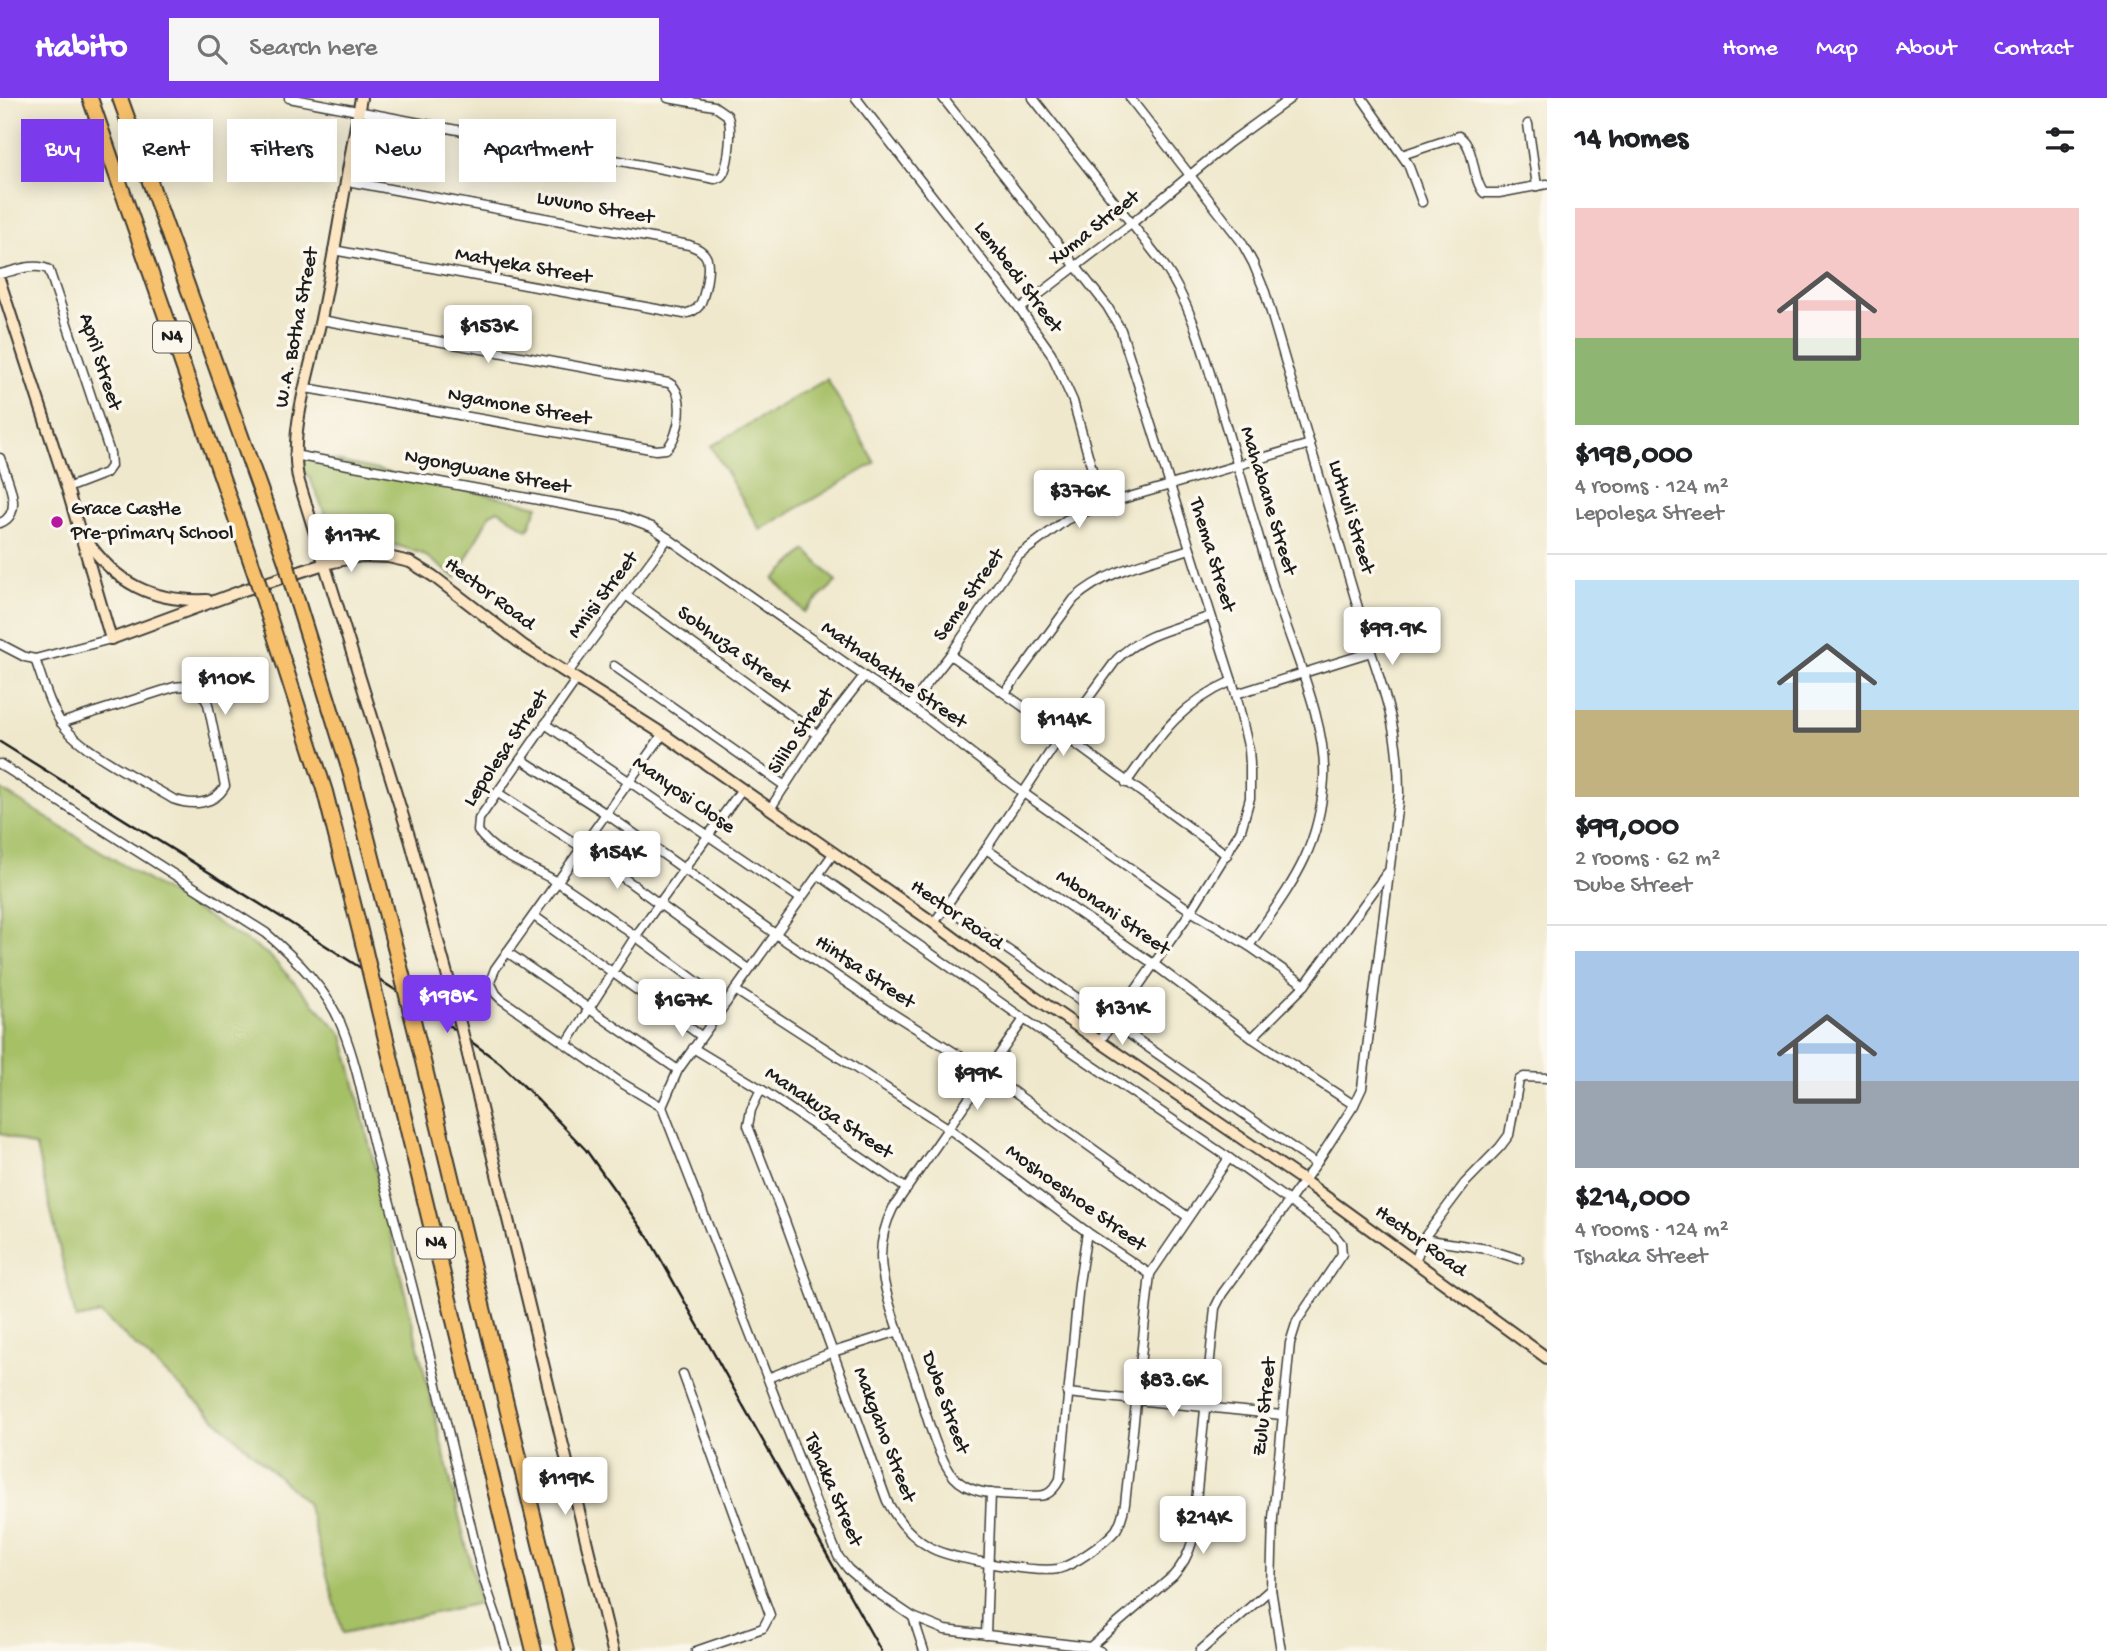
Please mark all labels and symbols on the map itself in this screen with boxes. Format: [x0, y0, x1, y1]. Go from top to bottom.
street label: Xuma Street [1044, 184, 1147, 273]
street label: Luvuno Street [534, 186, 658, 232]
street label: Lembedi Street [967, 217, 1069, 341]
street label: W.A. Botha Street [270, 243, 326, 410]
street label: Matyeka Street [453, 243, 595, 292]
pin: $153K [439, 306, 537, 365]
street label: April Street [72, 310, 127, 416]
road number: N4 [153, 322, 191, 353]
street label: Ngamone Street [445, 383, 595, 433]
street label: Mahabane Street [1233, 424, 1302, 580]
street label: Ngongwane Street [402, 445, 574, 502]
street label: Luthuli Street [1321, 457, 1380, 579]
pin: $376K [1030, 470, 1128, 530]
street label: Thema Street [1182, 494, 1241, 617]
place label: Grace Castle Pre-primary School [70, 498, 234, 547]
marker: Grace Castle Pre-primary School [49, 514, 65, 530]
pin: $117K [302, 514, 400, 574]
street label: Seme Street [929, 543, 1012, 647]
street label: Mnisi Street [563, 546, 646, 644]
street label: Hector Road [438, 553, 541, 638]
street label: Sobhuza Street [671, 601, 797, 702]
pin: $99.9K [1335, 608, 1449, 667]
street label: Mathabathe Street [815, 616, 973, 737]
pin: $110K [176, 658, 274, 717]
street label: Sililo Street [763, 682, 842, 780]
street label: Lepolesa Street [459, 684, 557, 812]
pin: $114K [1014, 698, 1112, 758]
street label: Manyosi Close [627, 751, 740, 841]
pin: $154K [568, 832, 666, 891]
street label: Mbonani Street [1050, 865, 1176, 964]
street label: Hector Road [905, 875, 1009, 958]
street label: Hintsa Street [809, 930, 921, 1017]
pin: $198K [398, 976, 496, 1035]
pin: $167K [633, 979, 731, 1039]
pin: $131K [1073, 988, 1171, 1047]
pin: $99K [936, 1052, 1018, 1112]
street label: Manakuza Street [759, 1062, 899, 1167]
street label: Moshoeshoe Street [1000, 1140, 1152, 1260]
street label: Hector Road [1369, 1200, 1472, 1285]
road number: N4 [417, 1228, 455, 1259]
street label: Dube Street [913, 1347, 975, 1460]
street label: Zulu Street [1248, 1354, 1284, 1457]
pin: $83.6K [1116, 1360, 1230, 1419]
street label: Makgaho Street [846, 1364, 921, 1508]
street label: Tshaka Street [797, 1429, 868, 1553]
pin: $119K [516, 1458, 614, 1517]
pin: $214K [1154, 1496, 1252, 1556]

